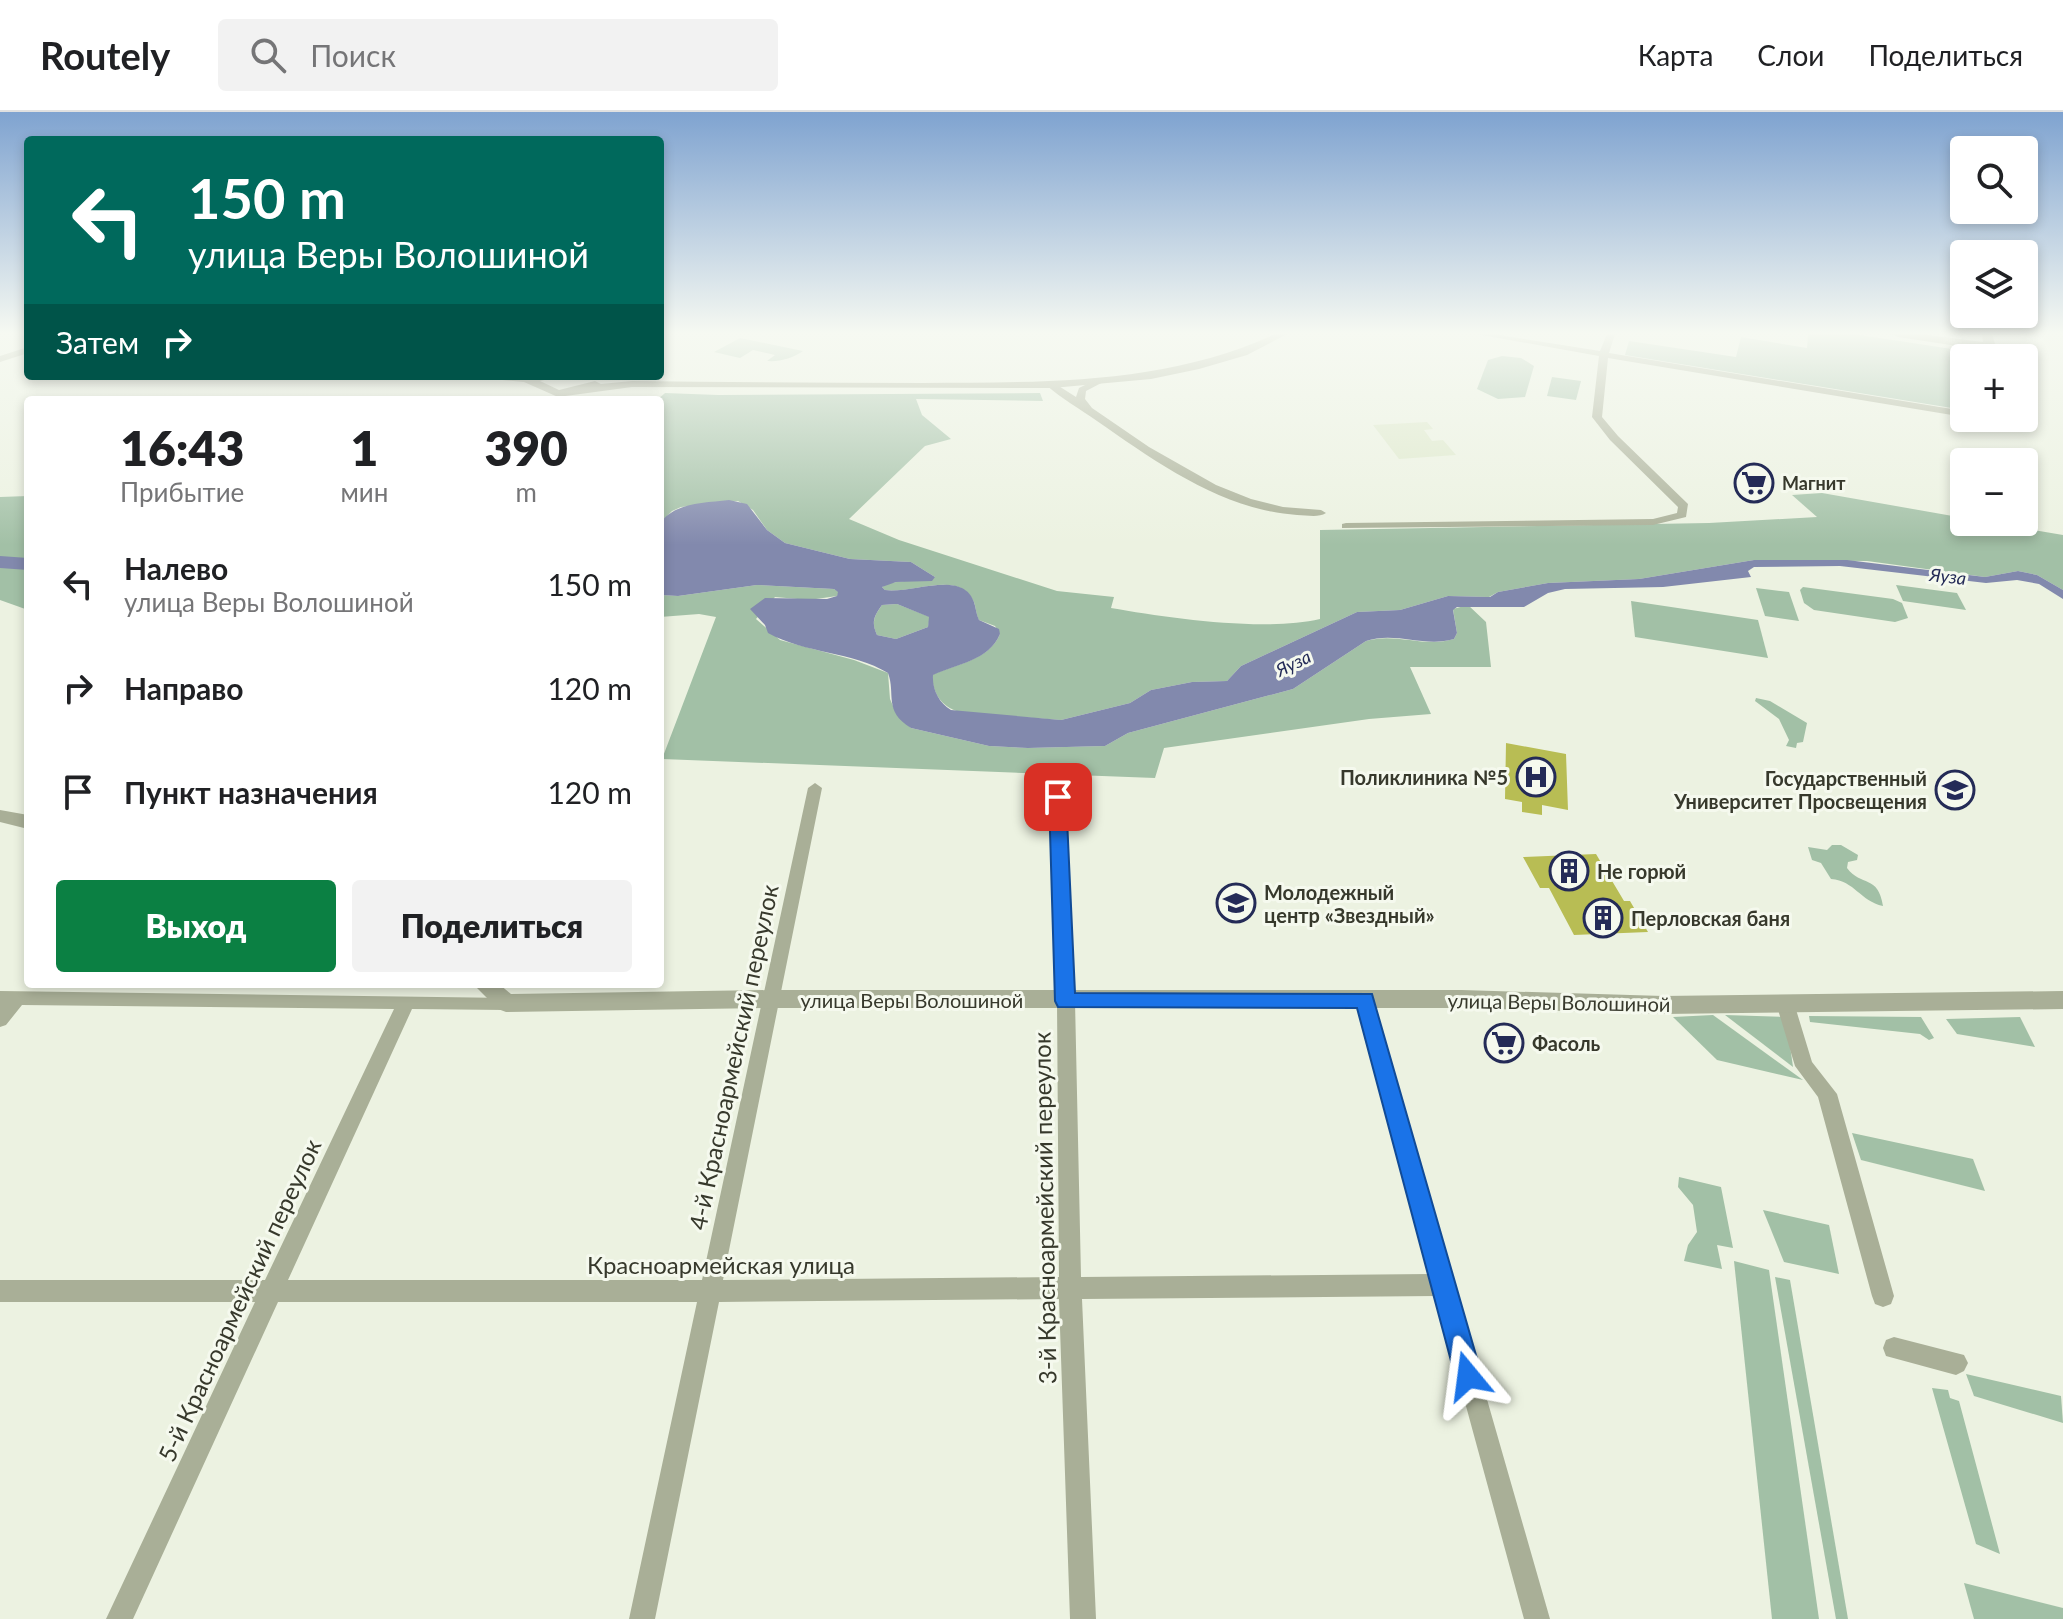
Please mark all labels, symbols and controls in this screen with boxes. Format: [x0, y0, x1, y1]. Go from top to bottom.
search box [218, 19, 778, 91]
text: Routely [40, 32, 170, 78]
icon: search [246, 33, 290, 77]
text: Поиск [310, 37, 396, 73]
text: Карта [1638, 38, 1713, 72]
text: Слои [1757, 38, 1824, 72]
text: Поделиться [1868, 38, 2023, 72]
map controls [1950, 136, 2038, 536]
button: search [1950, 136, 2038, 224]
text: 150 m [188, 164, 346, 231]
icon: left [56, 168, 160, 272]
text: улица Веры Волошиной [188, 232, 589, 276]
button: layers [1950, 240, 2038, 328]
icon: right [155, 320, 199, 364]
text: Затем [56, 324, 139, 360]
button: + [1950, 344, 2038, 432]
text: 16:43 [120, 419, 244, 476]
text: 1 [350, 419, 378, 476]
text: 390 [484, 419, 568, 476]
button: − [1950, 448, 2038, 536]
supermarket icon: Магнит [1733, 462, 1775, 504]
place label: Магнит [1782, 472, 1846, 494]
text: Прибытие [120, 476, 244, 508]
text: мин [340, 476, 388, 508]
text: m [515, 476, 537, 508]
text: Налево [124, 550, 228, 586]
icon: left [56, 562, 100, 606]
water label: Яуза [1928, 563, 1967, 589]
text: 150 m [547, 566, 632, 602]
text: улица Веры Волошиной [124, 586, 414, 618]
water label: Яуза [1271, 645, 1314, 681]
icon: right [56, 666, 100, 710]
text: Направо [124, 670, 244, 706]
text: 120 m [547, 670, 632, 706]
hospital icon: Поликлиника №5 [1515, 756, 1557, 798]
pin [1024, 763, 1092, 831]
place label: Поликлиника №5 [1340, 765, 1508, 789]
place label: Государственный Университет Просвещения [1673, 766, 1927, 813]
school or university icon: Государственный Университет Просвещения [1934, 769, 1976, 811]
icon: arrive [56, 770, 100, 814]
text: Пункт назначения [124, 774, 378, 810]
text: 120 m [547, 774, 632, 810]
icon: arrive [1036, 775, 1080, 819]
building icon: Не горюй [1548, 850, 1590, 892]
place label: Не горюй [1597, 859, 1686, 883]
button: Выход [56, 880, 336, 972]
button: Поделиться [352, 880, 632, 972]
place label: Молодежный центр «Звездный» [1264, 880, 1435, 927]
street label: 4-й Красноармейский переулок [682, 881, 784, 1232]
school or university icon: Молодежный центр «Звездный» [1215, 882, 1257, 924]
building icon: Перловская баня [1582, 897, 1624, 939]
place label: Перловская баня [1631, 906, 1790, 930]
street label: улица Веры Волошиной [801, 988, 1023, 1012]
street label: улица Веры Волошиной [1447, 988, 1671, 1016]
supermarket icon: Фасоль [1483, 1022, 1525, 1064]
street label: 3-й Красноармейский переулок [1026, 1031, 1062, 1384]
place label: Фасоль [1532, 1031, 1601, 1055]
street label: 5-й Красноармейский переулок [151, 1134, 327, 1466]
street label: Красноармейская улица [587, 1250, 855, 1279]
position arrow [1426, 1334, 1510, 1418]

